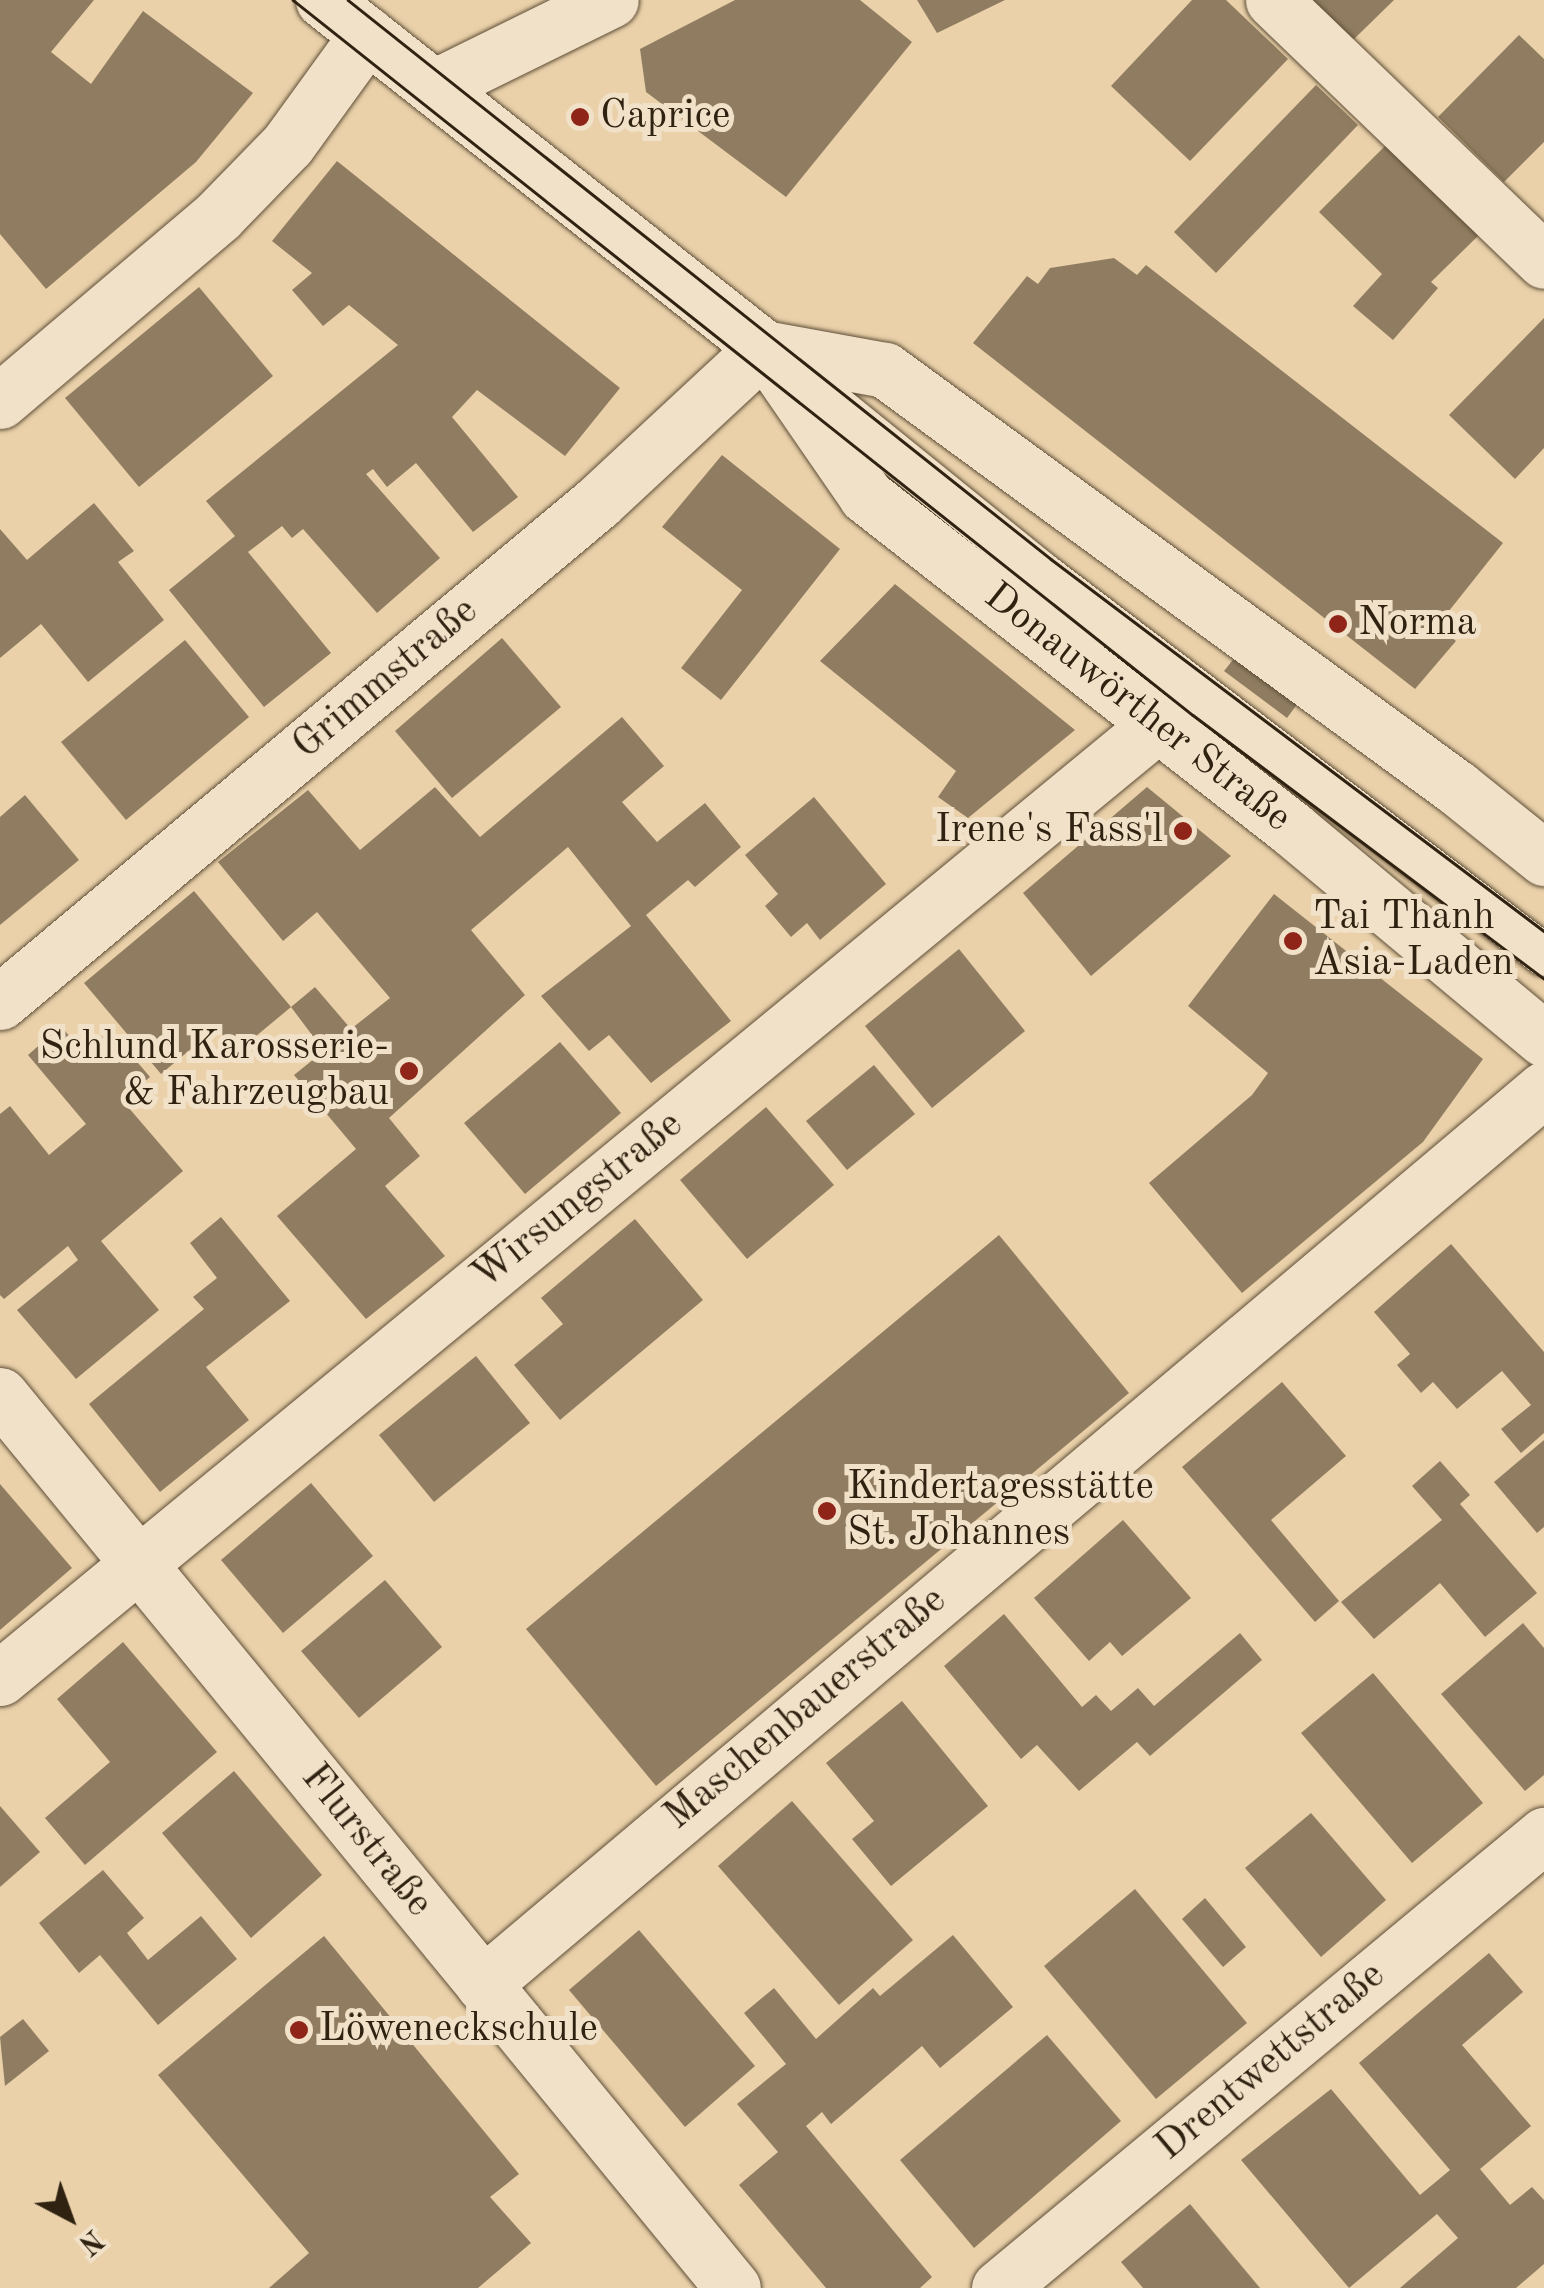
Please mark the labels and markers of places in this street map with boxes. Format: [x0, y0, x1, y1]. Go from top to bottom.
place label: Caprice [600, 93, 730, 141]
marker: Caprice [569, 106, 591, 128]
place label: Norma [1358, 600, 1477, 648]
marker: Norma [1327, 613, 1349, 635]
place label: Irene's Fass'l [935, 807, 1163, 855]
marker: Irene's Fass'l [1172, 820, 1194, 842]
place label: Tai Thanh Asia-Laden [1313, 894, 1514, 988]
marker: Tai Thanh Asia-Laden [1282, 930, 1304, 952]
place label: Schlund Karosserie- & Fahrzeugbau [39, 1024, 389, 1118]
marker: Schlund Karosserie- & Fahrzeugbau [398, 1060, 420, 1082]
place label: Kindertagesstätte St. Johannes [847, 1464, 1154, 1558]
marker: Kindertagesstätte St. Johannes [816, 1500, 838, 1522]
place label: Löweneckschule [319, 2006, 598, 2054]
marker: Löweneckschule [288, 2019, 310, 2041]

